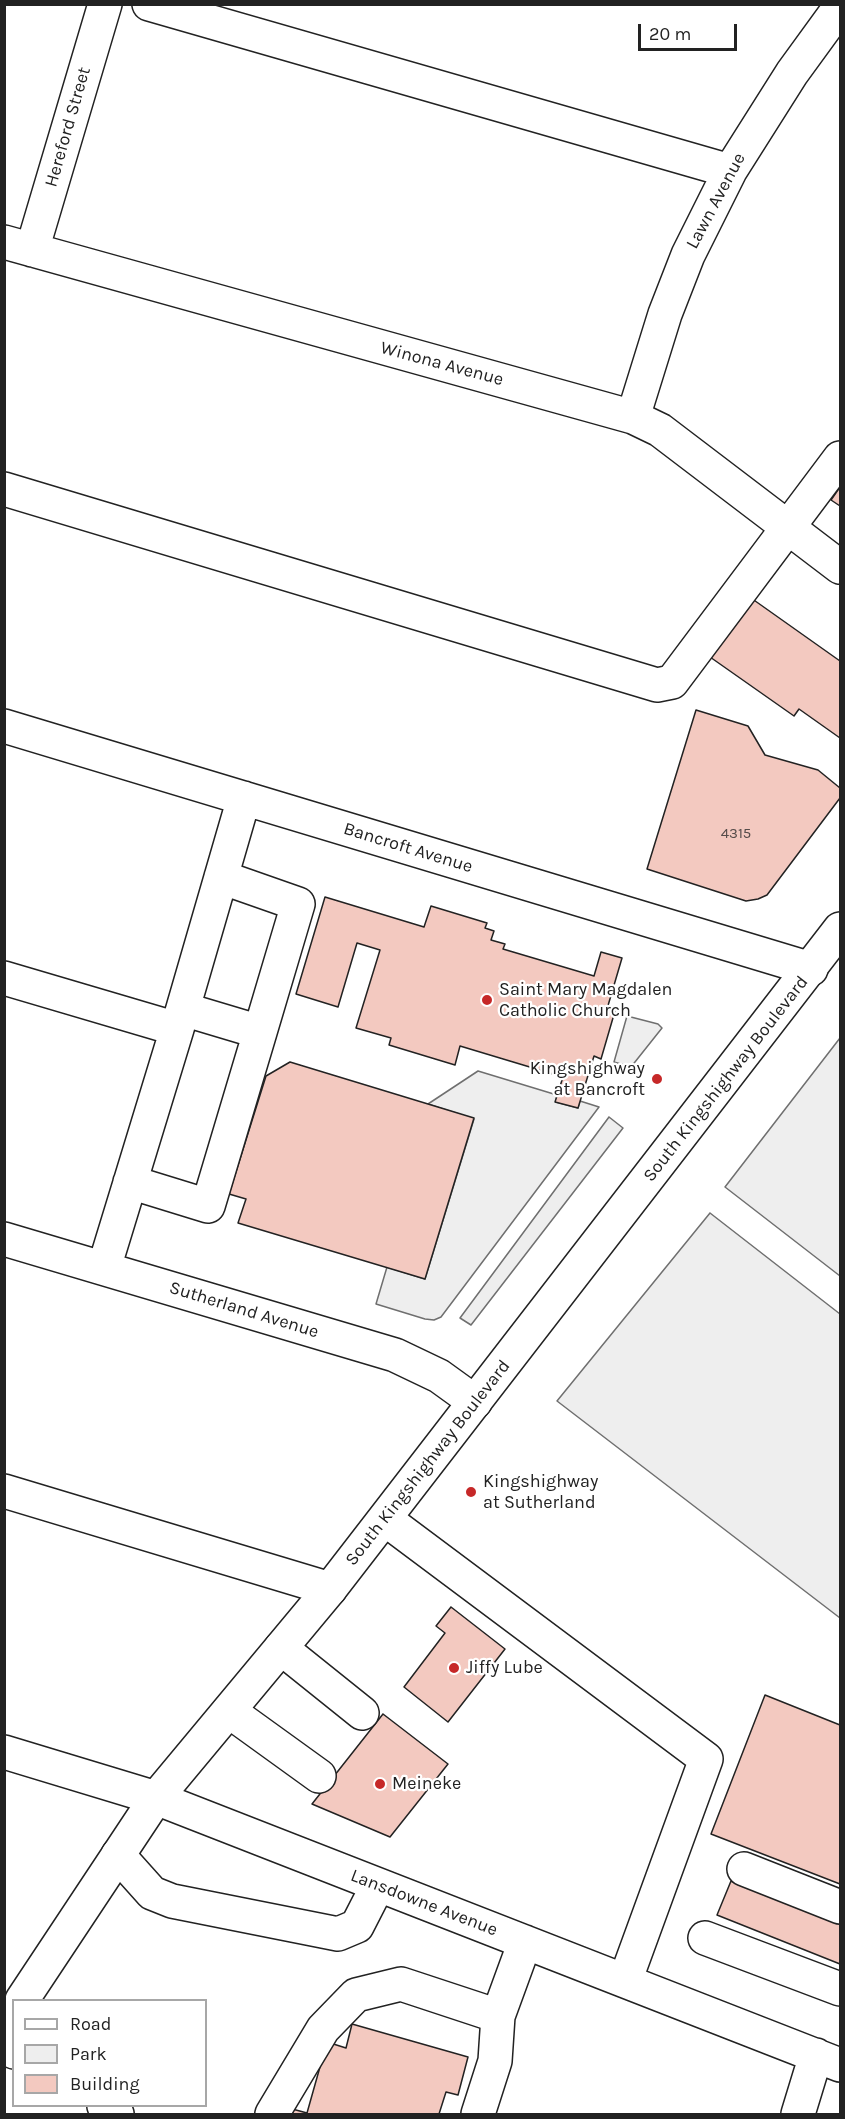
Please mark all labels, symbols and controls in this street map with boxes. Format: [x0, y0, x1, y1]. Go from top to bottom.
scale bar [641, 12, 740, 50]
text: 20 m [649, 23, 691, 45]
street label: Hereford Street [41, 64, 95, 190]
street label: Lawn Avenue [682, 149, 750, 253]
street label: Winona Avenue [378, 337, 506, 391]
street label: Bancroft Avenue [341, 818, 475, 878]
house number: 4315 [721, 825, 751, 843]
street label: South Kingshighway Boulevard [639, 972, 813, 1186]
place label: Saint Mary Magdalen Catholic Church [499, 979, 672, 1022]
marker: Saint Mary Magdalen Catholic Church [480, 993, 494, 1007]
place label: Kingshighway at Bancroft [530, 1058, 645, 1100]
marker: Kingshighway at Bancroft [650, 1072, 664, 1086]
street label: Sutherland Avenue [167, 1277, 321, 1343]
street label: South Kingshighway Boulevard [341, 1356, 515, 1570]
place label: Kingshighway at Sutherland [483, 1471, 598, 1514]
marker: Kingshighway at Sutherland [464, 1485, 478, 1499]
place label: Jiffy Lube [466, 1657, 543, 1679]
marker: Jiffy Lube [447, 1661, 461, 1675]
place label: Meineke [392, 1773, 461, 1795]
marker: Meineke [373, 1777, 387, 1791]
street label: Lansdowne Avenue [347, 1865, 501, 1941]
legend [12, 1999, 207, 2107]
text: Road [70, 2013, 111, 2035]
text: Park [70, 2043, 107, 2065]
text: Building [70, 2073, 140, 2095]

